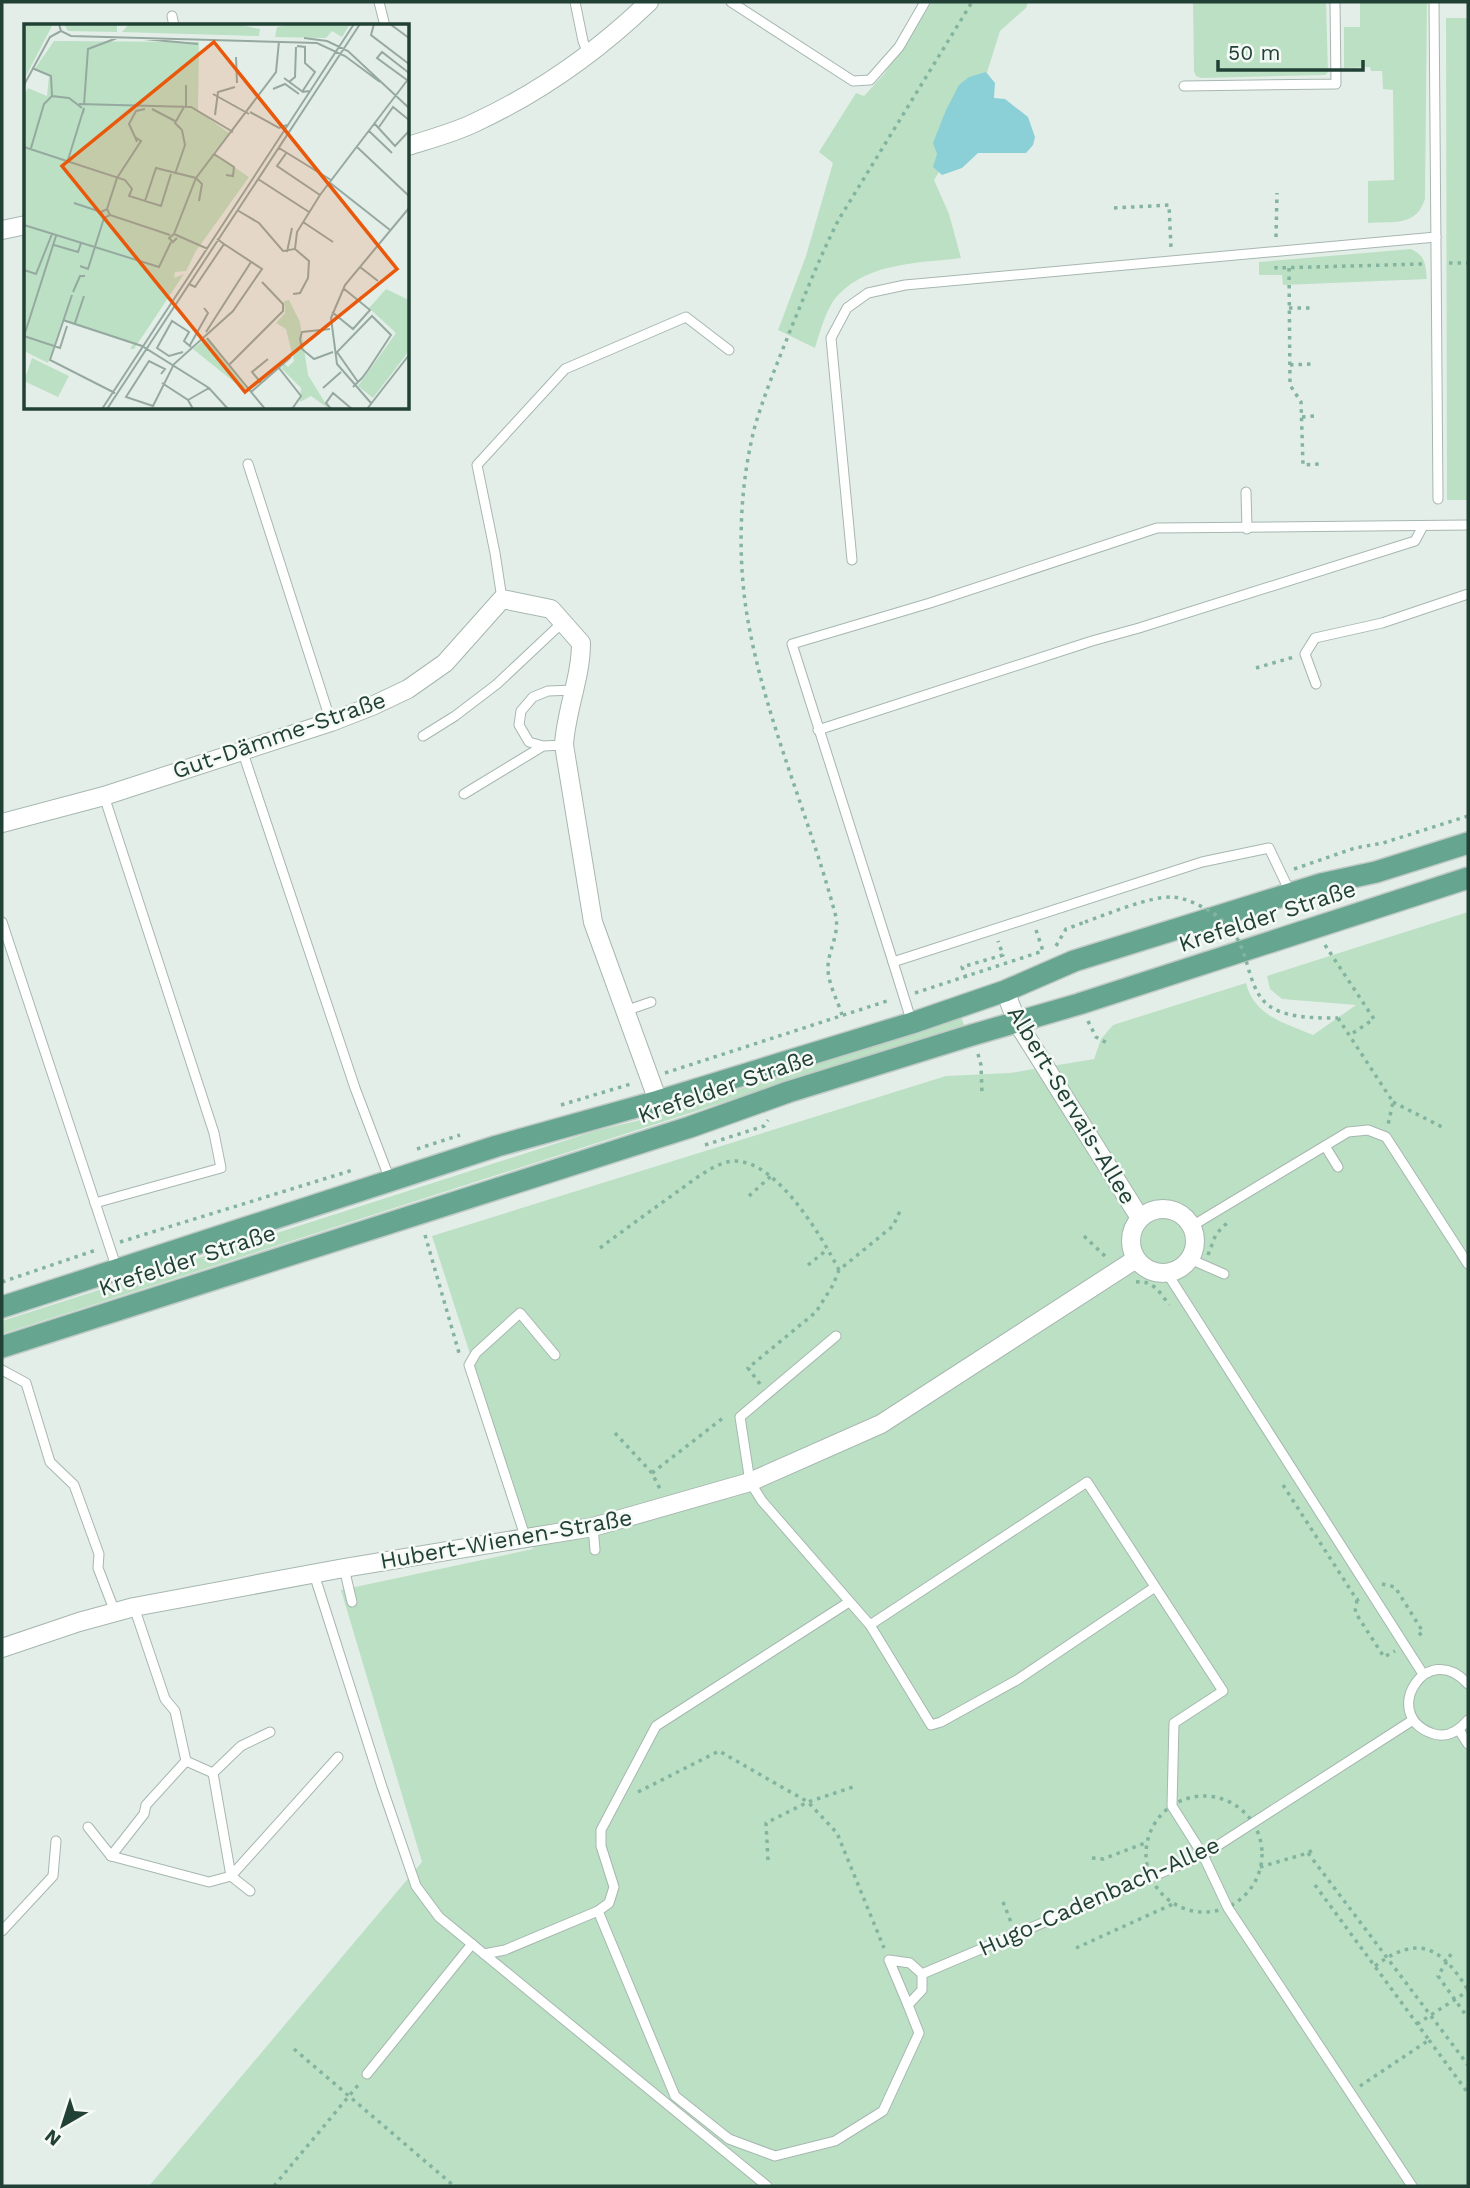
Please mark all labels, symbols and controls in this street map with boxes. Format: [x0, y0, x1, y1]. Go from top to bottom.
inset map [24, 24, 410, 410]
scale bar [1218, 28, 1363, 72]
text: 50 m [1228, 40, 1280, 65]
street label: Gut-Dämme-Straße [169, 686, 389, 785]
street label: Krefelder Straße [1175, 875, 1359, 958]
street label: Albert-Servais-Allee [1002, 1001, 1141, 1209]
street label: Krefelder Straße [634, 1044, 818, 1129]
street label: Krefelder Straße [95, 1219, 279, 1302]
street label: Hubert-Wienen-Straße [378, 1504, 634, 1575]
street label: Hugo-Cadenbach-Allee [975, 1831, 1224, 1962]
north arrow [28, 2090, 98, 2160]
text: N [40, 2124, 65, 2151]

